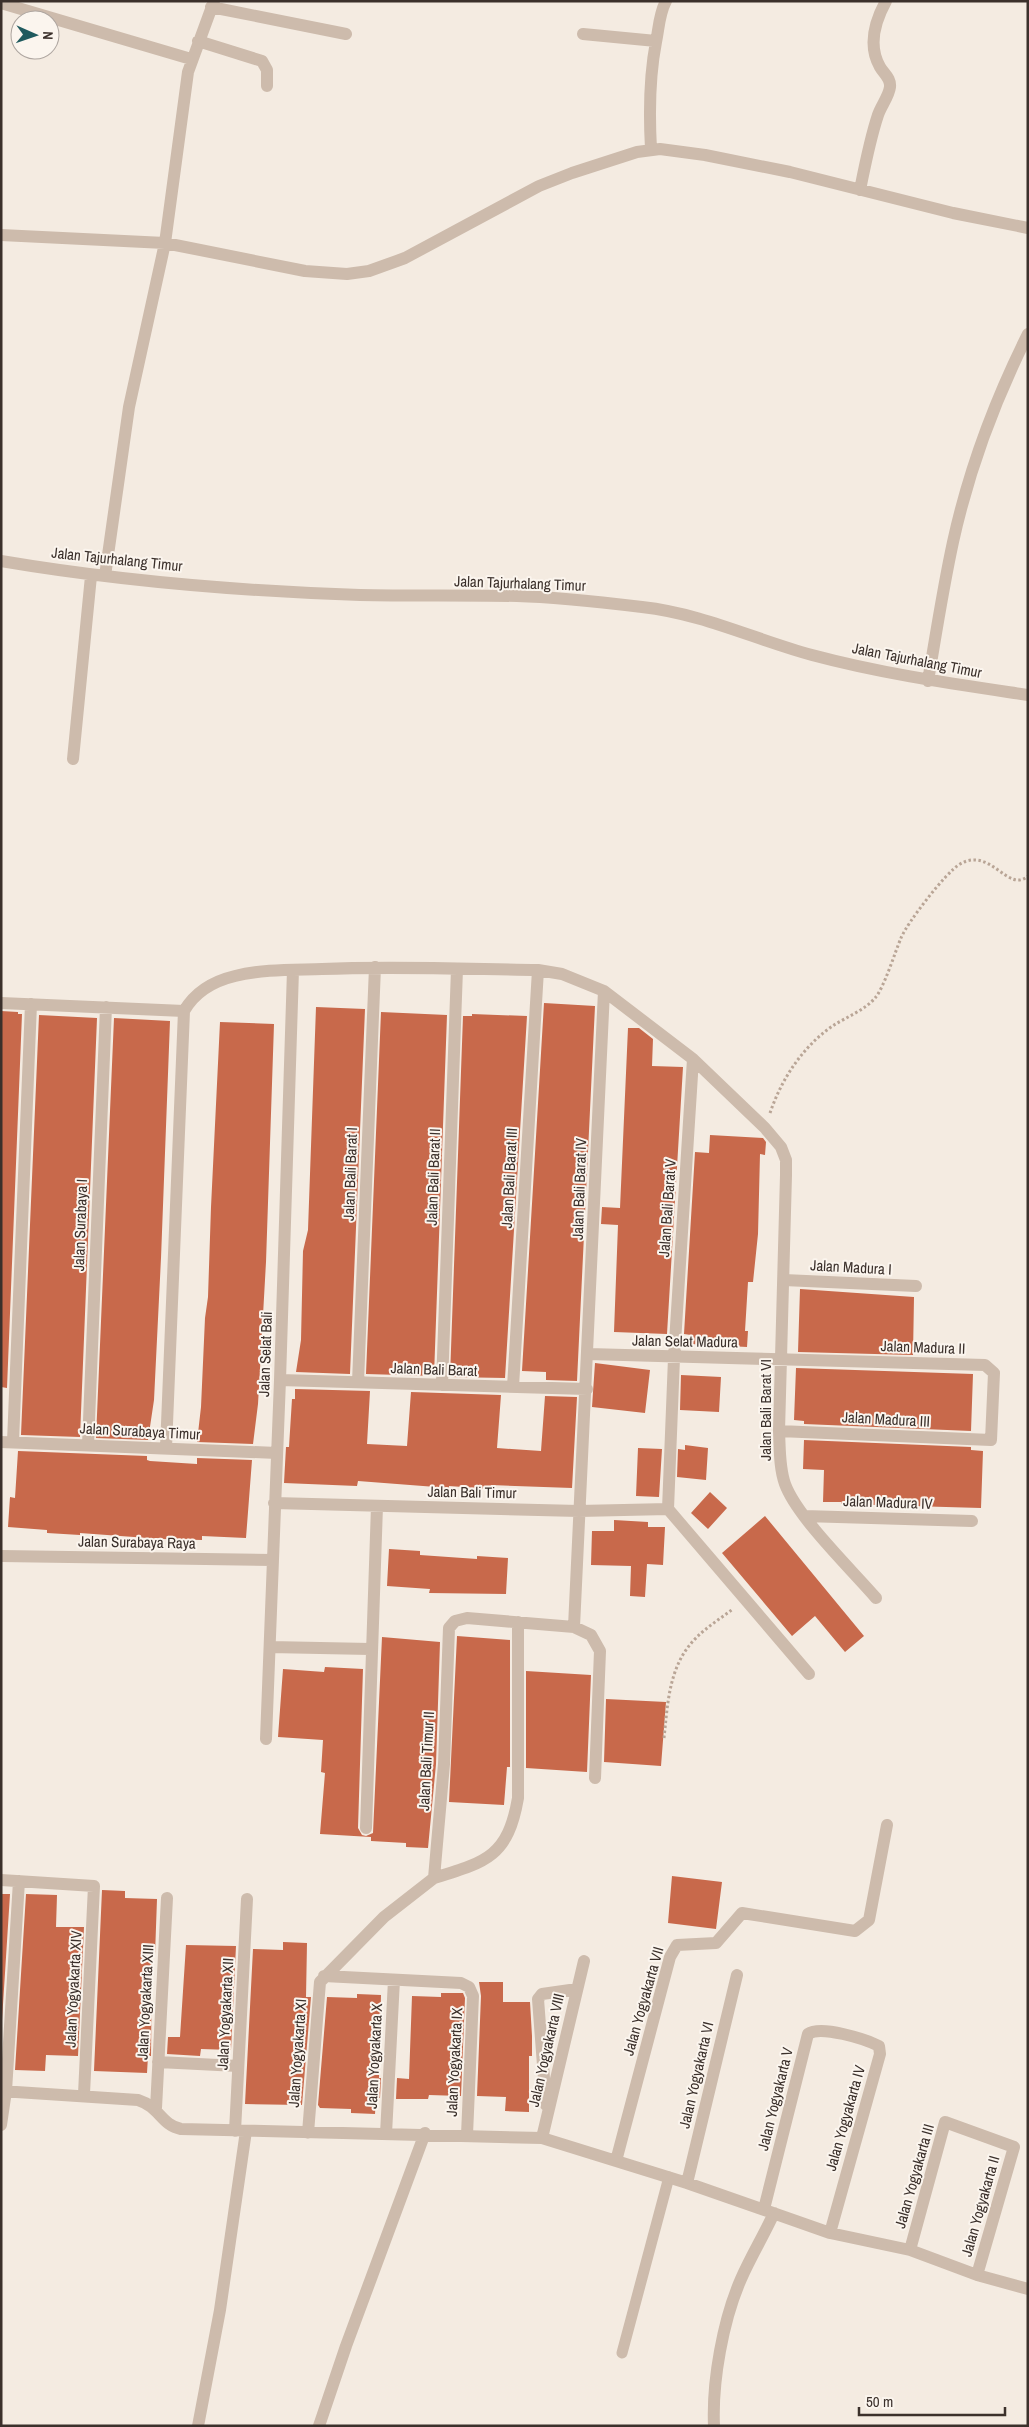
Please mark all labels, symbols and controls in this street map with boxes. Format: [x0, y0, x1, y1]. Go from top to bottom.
north arrow [10, 10, 60, 60]
text: N [39, 31, 57, 40]
street label: Jalan Tajurhalang Timur [51, 542, 183, 576]
street label: Jalan Tajurhalang Timur [454, 570, 586, 596]
street label: Jalan Tajurhalang Timur [850, 637, 984, 683]
street label: Jalan Bali Barat I [338, 1127, 362, 1221]
street label: Jalan Bali Barat III [496, 1127, 522, 1229]
street label: Jalan Bali Barat II [421, 1128, 445, 1226]
street label: Jalan Bali Barat IV [567, 1137, 591, 1240]
street label: Jalan Bali Barat V [653, 1157, 681, 1258]
street label: Jalan Surabaya I [68, 1179, 92, 1271]
street label: Jalan Madura I [810, 1254, 892, 1280]
street label: Jalan Selat Bali [253, 1311, 277, 1397]
street label: Jalan Selat Madura [632, 1330, 738, 1352]
street label: Jalan Madura II [880, 1335, 966, 1359]
street label: Jalan Bali Barat [390, 1357, 478, 1381]
street label: Jalan Bali Barat VI [755, 1359, 776, 1461]
street label: Jalan Madura III [841, 1406, 931, 1432]
street label: Jalan Surabaya Timur [79, 1417, 201, 1445]
street label: Jalan Bali Timur [427, 1481, 517, 1503]
street label: Jalan Madura IV [843, 1490, 934, 1514]
street label: Jalan Surabaya Raya [78, 1530, 196, 1554]
street label: Jalan Bali Timur II [413, 1711, 439, 1811]
street label: Jalan Yogyakarta XIV [59, 1929, 87, 2048]
street label: Jalan Yogyakarta XIII [131, 1944, 159, 2060]
street label: Jalan Yogyakarta VII [617, 1944, 669, 2058]
street label: Jalan Yogyakarta XII [212, 1957, 238, 2071]
street label: Jalan Yogyakarta VIII [523, 1991, 569, 2109]
street label: Jalan Yogyakarta XI [283, 1998, 311, 2108]
street label: Jalan Yogyakarta X [361, 2002, 387, 2109]
street label: Jalan Yogyakarta IX [441, 2006, 467, 2117]
street label: Jalan Yogyakarta VI [674, 2020, 718, 2130]
street label: Jalan Yogyakarta V [752, 2045, 798, 2153]
street label: Jalan Yogyakarta IV [820, 2062, 870, 2173]
street label: Jalan Yogyakarta III [889, 2121, 939, 2231]
street label: Jalan Yogyakarta II [956, 2153, 1004, 2259]
scale bar [859, 2384, 1005, 2416]
text: 50 m [866, 2391, 893, 2412]

